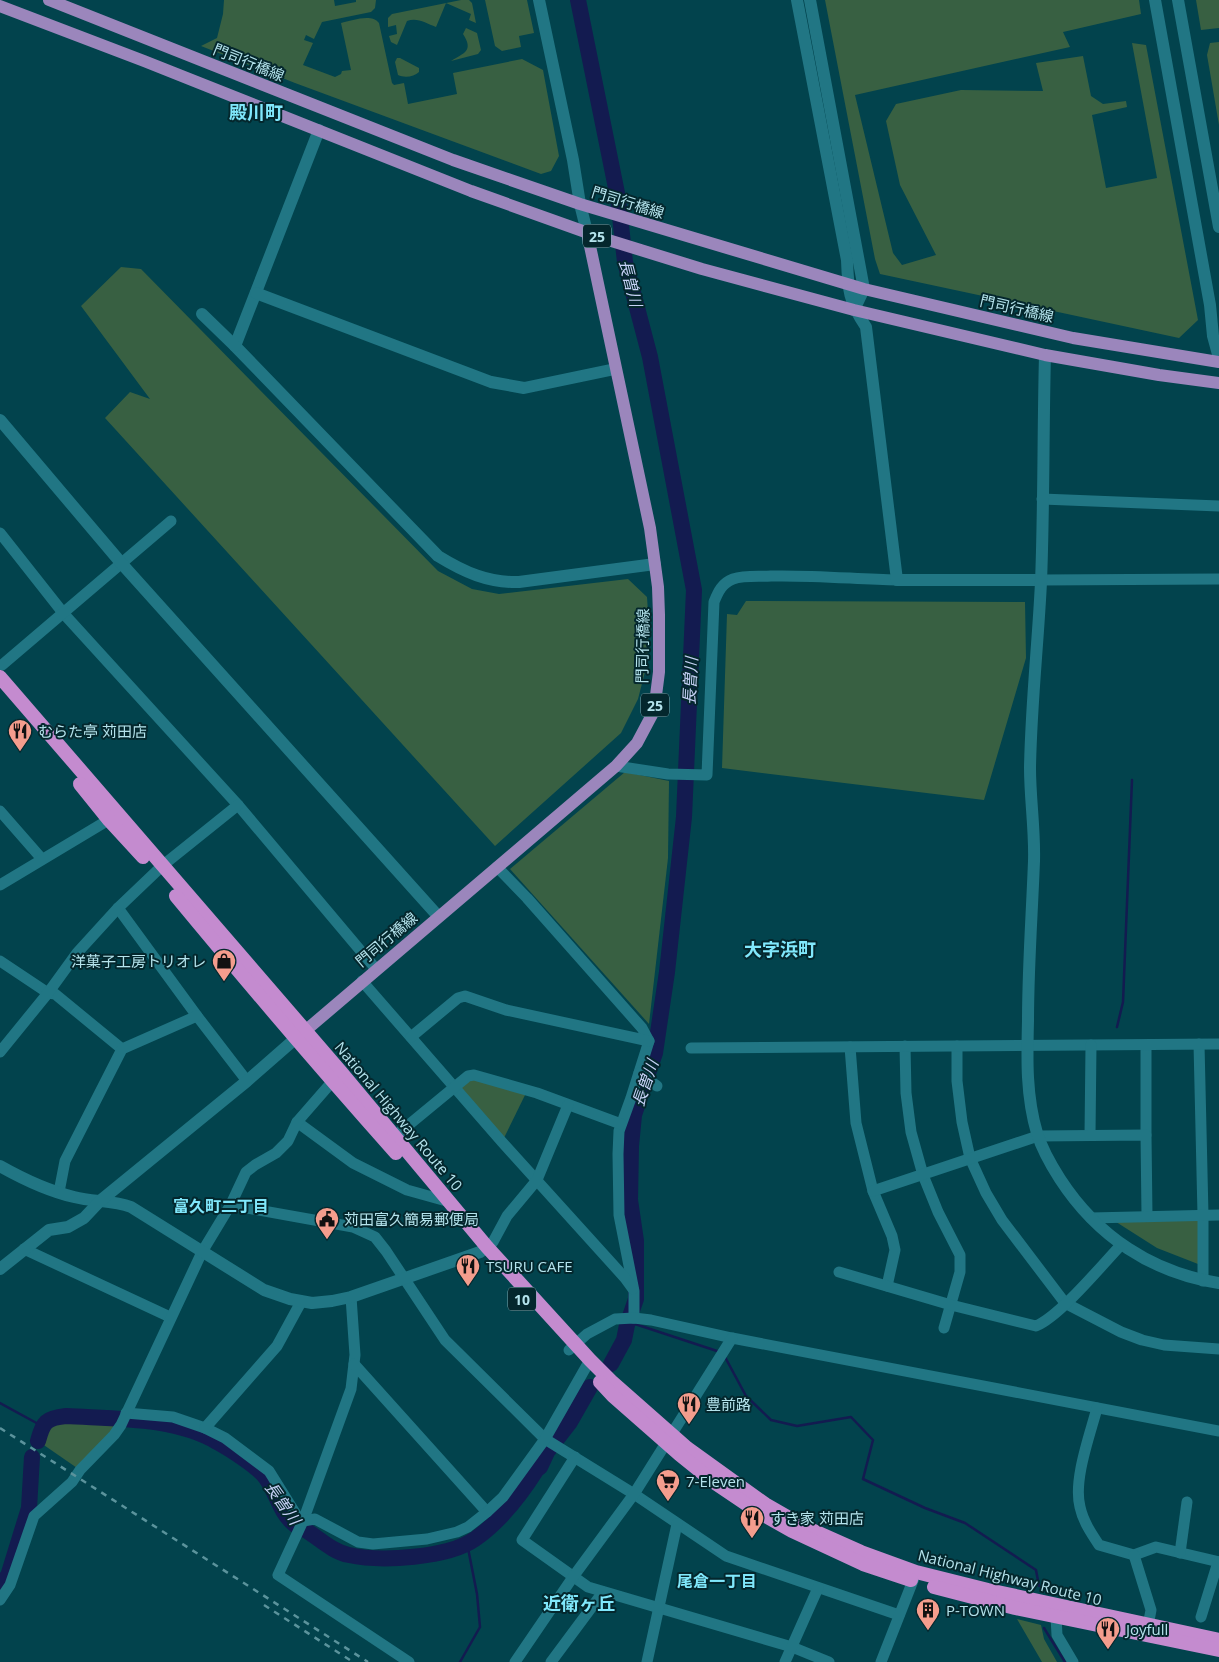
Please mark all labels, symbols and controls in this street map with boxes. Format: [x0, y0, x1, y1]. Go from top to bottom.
street label: 門司行橋線 [210, 39, 288, 85]
district label: 殿川町 [229, 100, 283, 124]
street label: 門司行橋線 [589, 181, 667, 223]
road number: 25 [583, 225, 611, 248]
water label: 長曽川 [615, 257, 648, 311]
street label: 門司行橋線 [978, 290, 1056, 326]
street label: 門司行橋線 [631, 608, 653, 684]
water label: 長曽川 [678, 654, 702, 706]
road number: 25 [641, 694, 669, 716]
restaurant icon: むらた亭 苅田店 [7, 718, 33, 752]
place label: むらた亭 苅田店 [38, 721, 147, 741]
street label: 門司行橋線 [351, 907, 421, 971]
district label: 大字浜町 [744, 937, 816, 961]
shop icon: 洋菓子工房トリオレ [211, 948, 237, 982]
place label: 洋菓子工房トリオレ [71, 951, 206, 971]
street label: National Highway Route 10 [331, 1037, 467, 1195]
water label: 長曽川 [627, 1055, 664, 1109]
district label: 富久町二丁目 [173, 1195, 269, 1217]
public building icon: 苅田富久簡易郵便局 [314, 1206, 340, 1240]
place label: 苅田富久簡易郵便局 [344, 1209, 479, 1229]
restaurant icon: TSURU CAFE [455, 1253, 481, 1287]
place label: TSURU CAFE [486, 1256, 573, 1276]
road number: 10 [508, 1288, 536, 1310]
restaurant icon: 豊前路 [676, 1391, 702, 1425]
place label: 豊前路 [706, 1394, 751, 1414]
supermarket icon: 7-Eleven [655, 1468, 681, 1502]
place label: 7-Eleven [686, 1471, 745, 1491]
water label: 長曽川 [260, 1477, 307, 1531]
restaurant icon: すき家 苅田店 [739, 1505, 765, 1539]
place label: すき家 苅田店 [770, 1508, 864, 1528]
street label: National Highway Route 10 [916, 1544, 1104, 1610]
district label: 尾倉一丁目 [677, 1570, 757, 1592]
district label: 近衛ヶ丘 [543, 1591, 615, 1615]
building icon: P-TOWN [915, 1597, 941, 1631]
place label: P-TOWN [946, 1600, 1005, 1620]
restaurant icon: Joyfull [1095, 1616, 1121, 1650]
place label: Joyfull [1124, 1619, 1168, 1639]

